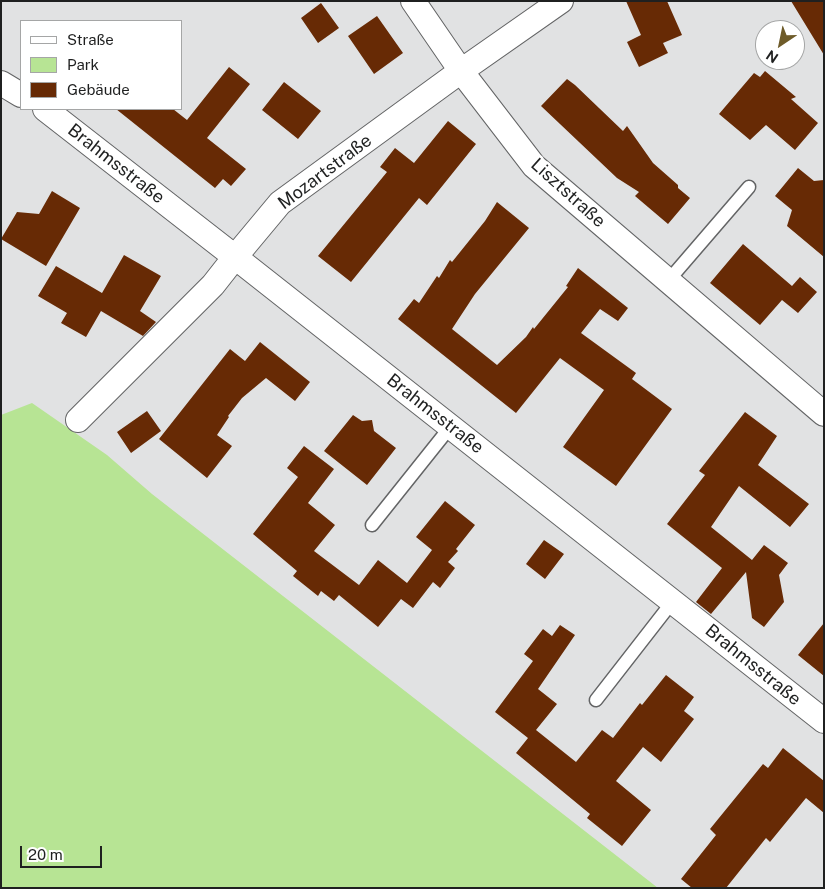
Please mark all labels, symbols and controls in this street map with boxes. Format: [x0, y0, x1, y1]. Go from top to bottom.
legend [20, 20, 182, 110]
north arrow [755, 20, 805, 70]
text: Straße [67, 31, 114, 48]
text: N [763, 47, 781, 66]
text: Park [67, 56, 99, 73]
text: Gebäude [67, 81, 130, 98]
street label: Brahmsstraße [63, 119, 169, 209]
street label: Mozartstraße [274, 130, 376, 214]
street label: Lisztstraße [526, 154, 610, 232]
street label: Brahmsstraße [382, 369, 488, 459]
street label: Brahmsstraße [701, 620, 805, 710]
scale bar [22, 836, 105, 868]
text: 20 m [28, 846, 63, 863]

